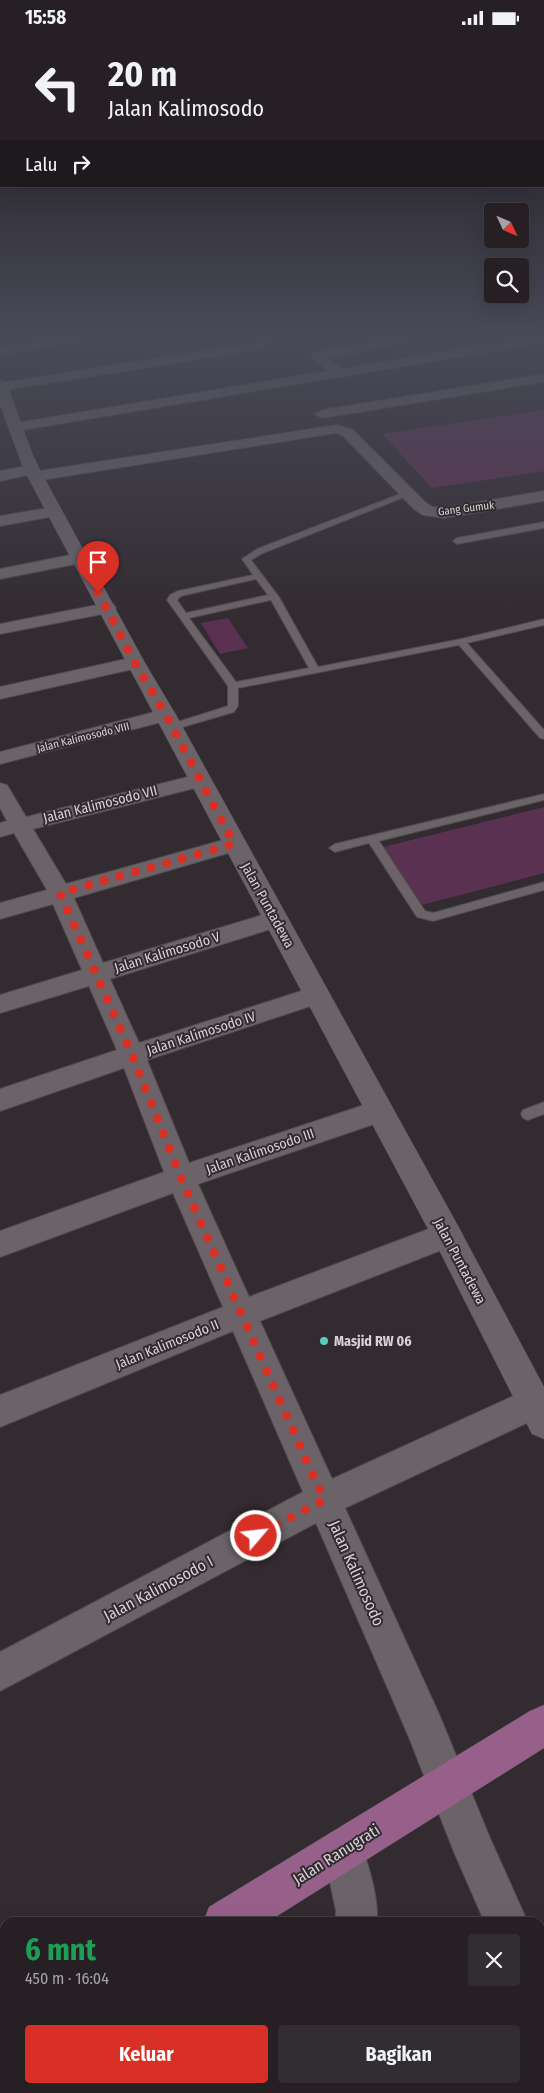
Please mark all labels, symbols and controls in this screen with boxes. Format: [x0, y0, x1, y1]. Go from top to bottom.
text: 15:58 [25, 6, 66, 29]
text: 20 m [108, 53, 177, 95]
icon: left [25, 55, 90, 120]
text: Jalan Kalimosodo [108, 95, 264, 122]
icon: right [67, 150, 95, 178]
text: Lalu [25, 153, 57, 176]
north arrow [484, 203, 529, 247]
map controls [484, 203, 529, 303]
button: search [484, 258, 529, 303]
street label: Gang Gumuk [437, 498, 496, 518]
pin [77, 541, 119, 592]
icon: arrive [84, 548, 112, 576]
street label: Jalan Kalimosodo VIII [36, 720, 131, 755]
street label: Jalan Kalimosodo VII [41, 782, 159, 827]
street label: Jalan Puntadewa [237, 860, 298, 951]
street label: Jalan Kalimosodo V [112, 928, 223, 977]
street label: Jalan Kalimosodo IV [145, 1008, 259, 1059]
street label: Jalan Kalimosodo III [204, 1125, 317, 1178]
street label: Jalan Puntadewa [430, 1215, 489, 1307]
street label: Jalan Kalimosodo II [113, 1316, 221, 1373]
place label: Masjid RW 06 [334, 1333, 411, 1350]
marker: Masjid RW 06 [318, 1335, 330, 1347]
position arrow [229, 1509, 281, 1561]
street label: Jalan Kalimosodo [325, 1518, 388, 1629]
street label: Jalan Kalimosodo I [100, 1552, 216, 1625]
street label: Jalan Ranugrati [289, 1820, 383, 1889]
text: 6 mnt [25, 1932, 96, 1968]
button: close [468, 1934, 520, 1986]
text: 450 m · 16:04 [25, 1969, 109, 1988]
button: Keluar [25, 2025, 268, 2083]
button: Bagikan [278, 2025, 520, 2083]

